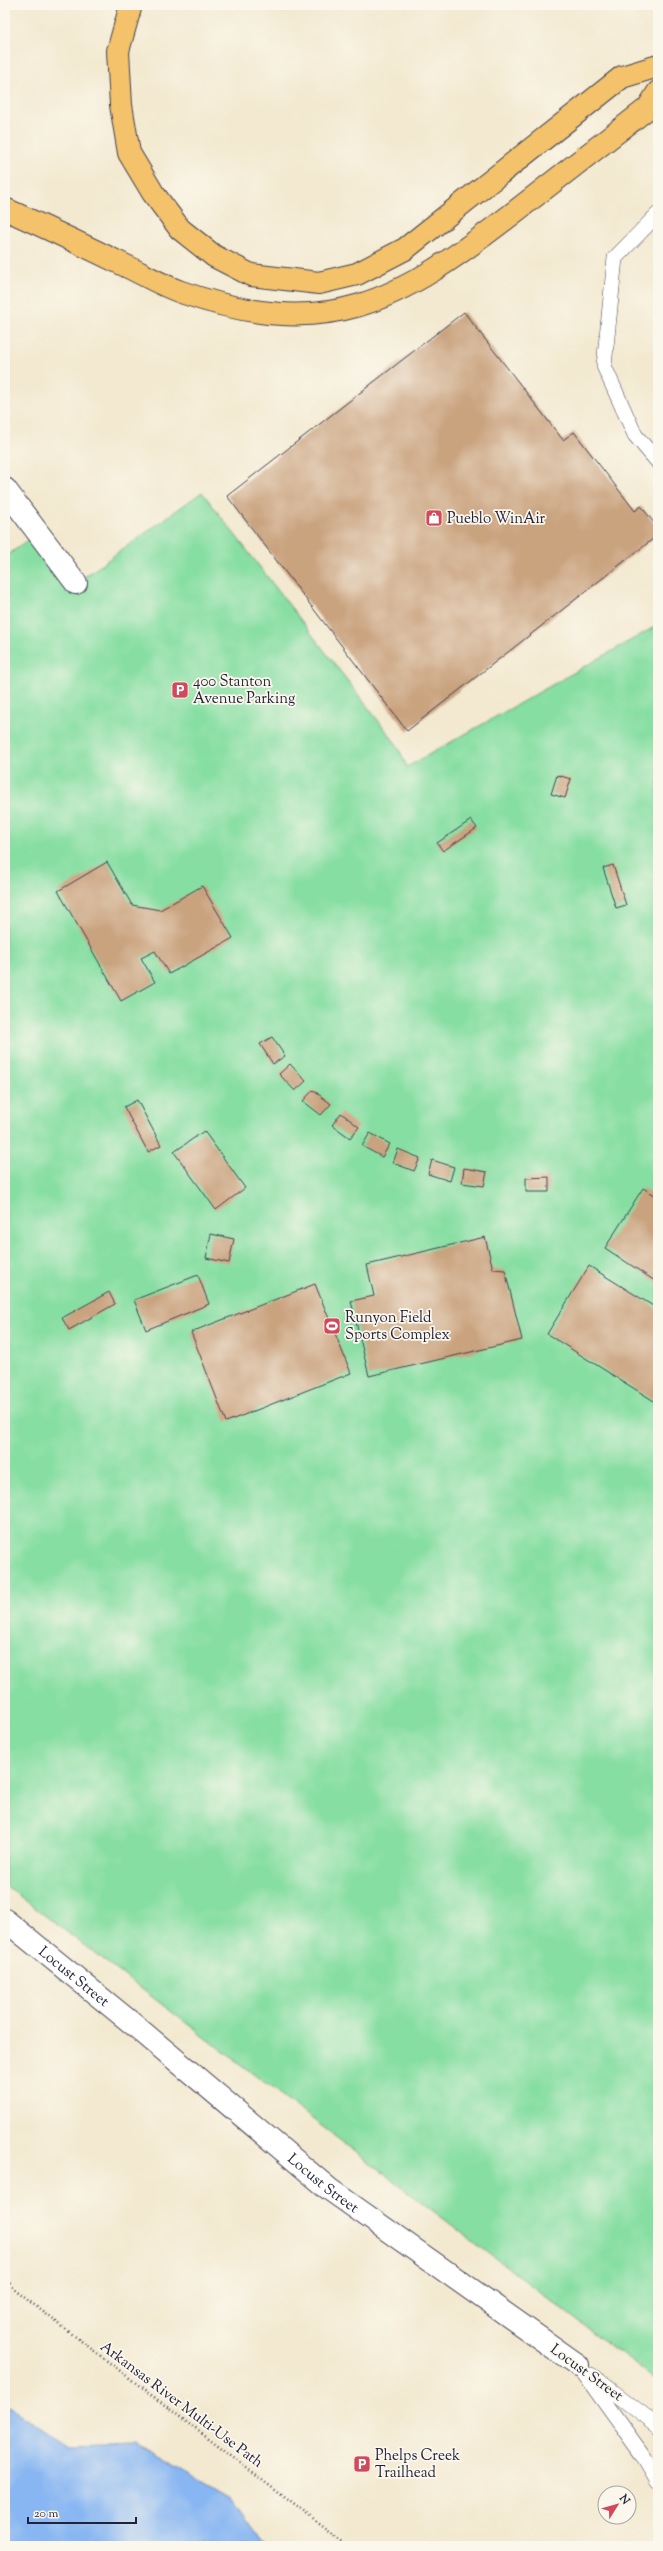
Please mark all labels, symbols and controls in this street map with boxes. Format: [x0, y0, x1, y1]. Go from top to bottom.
shop icon: Pueblo WinAir [424, 508, 444, 528]
place label: Pueblo WinAir [447, 509, 546, 530]
place label: 400 Stanton Avenue Parking [193, 672, 295, 710]
parking icon: 400 Stanton Avenue Parking [170, 680, 190, 700]
place label: Runyon Field Sports Complex [345, 1308, 450, 1346]
sports icon: Runyon Field Sports Complex [322, 1316, 342, 1336]
street label: Locust Street [33, 1942, 113, 2013]
street label: Locust Street [282, 2149, 363, 2219]
street label: Arkansas River Multi-Use Path [95, 2337, 267, 2474]
street label: Locust Street [545, 2340, 627, 2407]
place label: Phelps Creek Trailhead [375, 2446, 460, 2484]
parking icon: Phelps Creek Trailhead [352, 2454, 372, 2474]
north arrow [597, 2485, 637, 2525]
text: N [615, 2490, 633, 2508]
scale bar [28, 2499, 136, 2525]
text: 20 m [34, 2505, 59, 2523]

